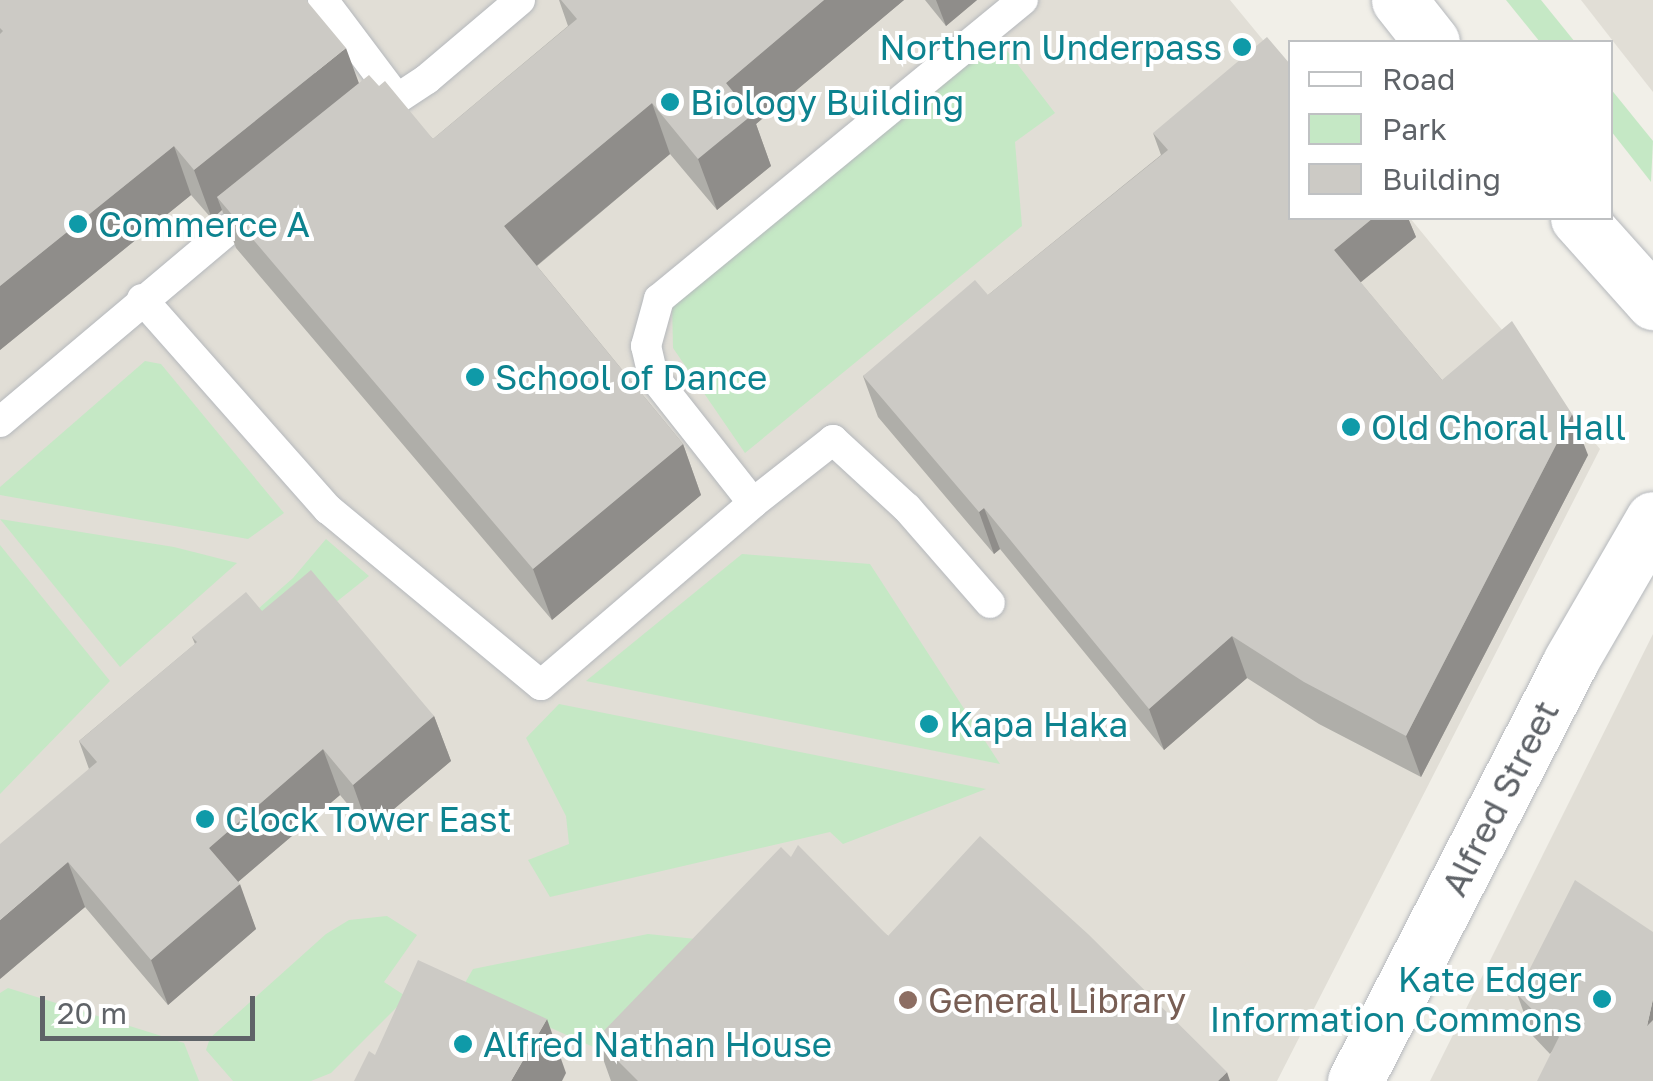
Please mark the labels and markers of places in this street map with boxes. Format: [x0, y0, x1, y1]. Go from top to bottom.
place label: Northern Underpass [879, 26, 1222, 68]
marker: Northern Underpass [1231, 36, 1253, 58]
place label: Biology Building [690, 81, 964, 123]
marker: Biology Building [659, 91, 681, 113]
place label: Commerce A [98, 203, 310, 245]
marker: Commerce A [67, 213, 89, 235]
place label: School of Dance [495, 356, 767, 398]
marker: School of Dance [464, 366, 486, 388]
place label: Old Choral Hall [1371, 406, 1626, 448]
marker: Old Choral Hall [1340, 416, 1362, 438]
place label: Kapa Haka [949, 703, 1128, 745]
marker: Kapa Haka [918, 713, 940, 735]
place label: Clock Tower East [225, 798, 511, 840]
marker: Clock Tower East [194, 808, 216, 830]
place label: Kate Edger Information Commons [1210, 958, 1582, 1040]
place label: General Library [928, 979, 1186, 1021]
marker: Kate Edger Information Commons [1591, 988, 1613, 1010]
marker: General Library [897, 989, 919, 1011]
place label: Alfred Nathan House [483, 1023, 832, 1065]
marker: Alfred Nathan House [452, 1033, 474, 1055]

